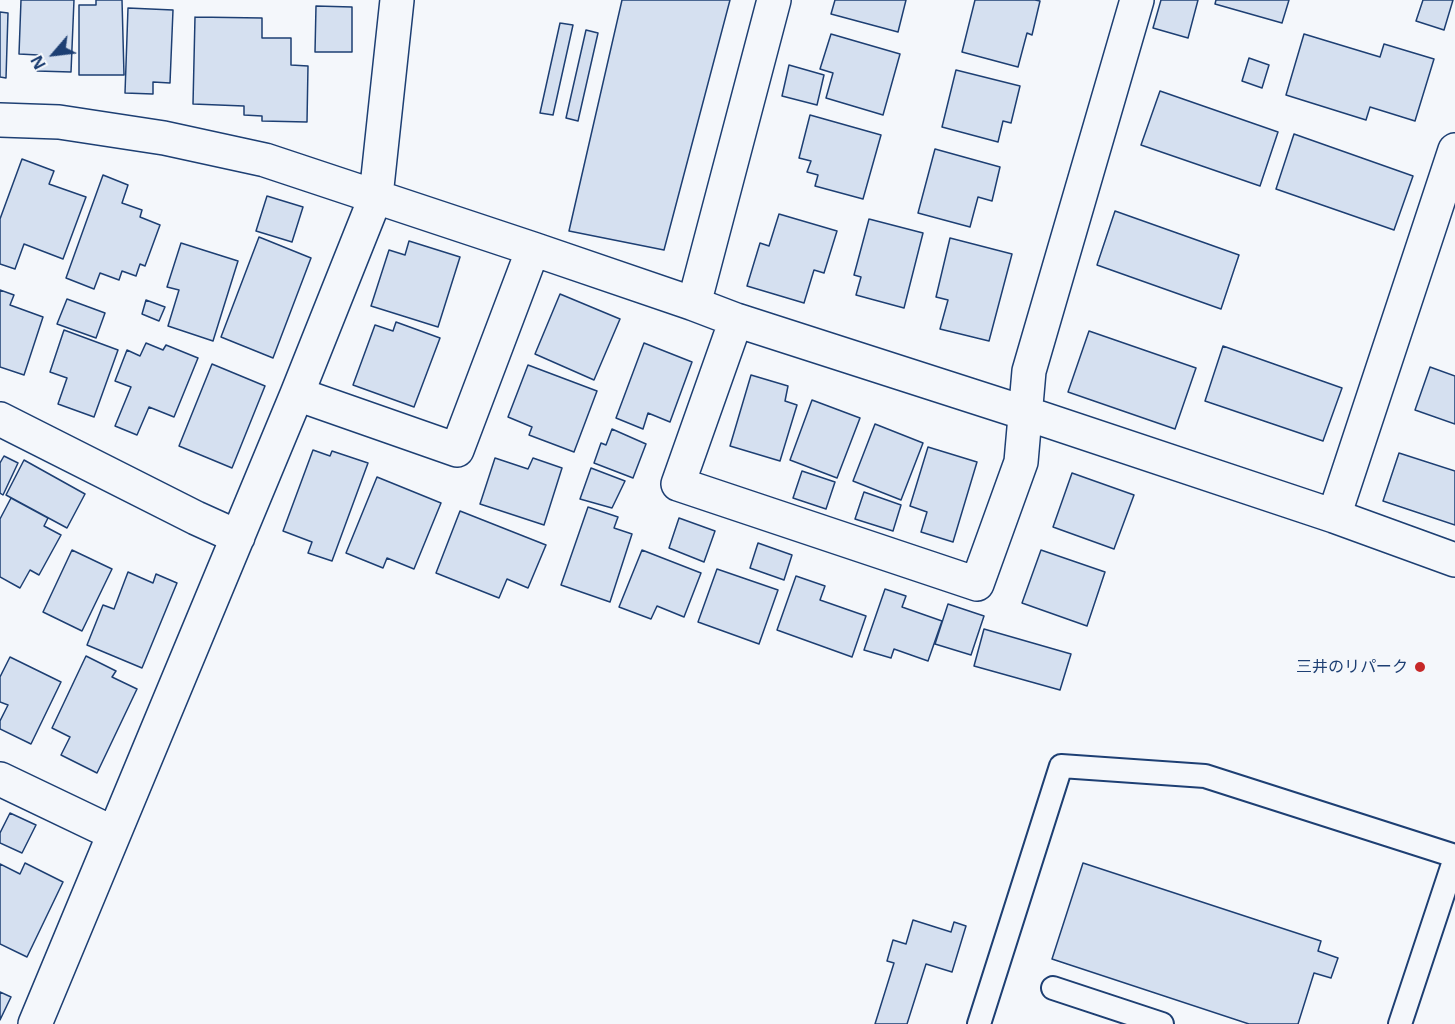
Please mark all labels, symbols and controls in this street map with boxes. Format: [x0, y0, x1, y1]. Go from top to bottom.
north arrow [24, 24, 84, 84]
text: N [25, 52, 51, 73]
place label: 三井のリパーク [1296, 657, 1408, 677]
marker: 三井のリパーク [1413, 660, 1427, 674]

